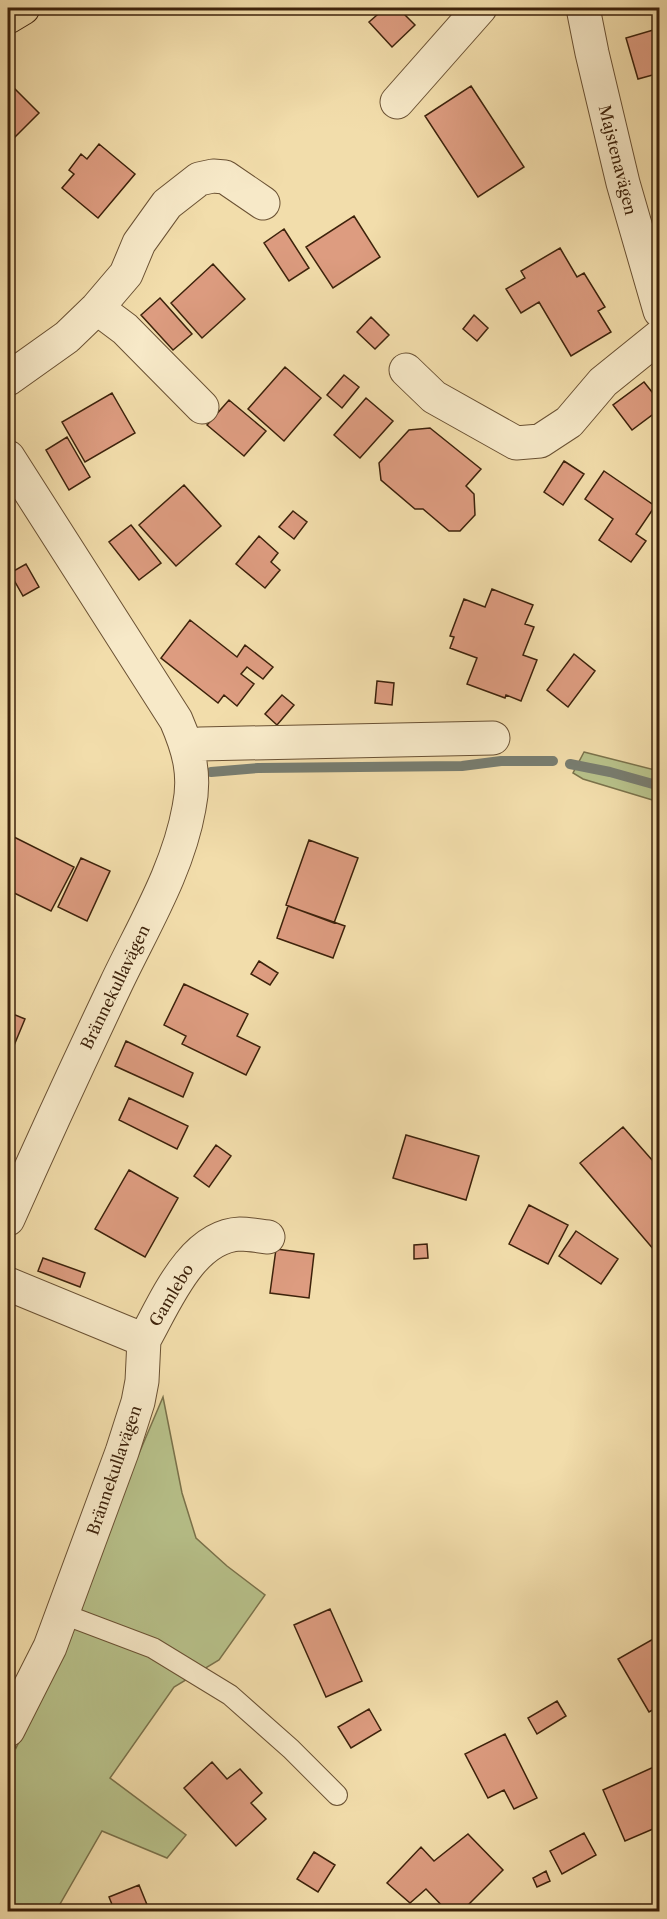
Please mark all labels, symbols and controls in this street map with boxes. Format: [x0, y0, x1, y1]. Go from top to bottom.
street label: Majstenavägen [595, 103, 641, 217]
street label: Brännekullavägen [76, 922, 154, 1052]
street label: Gamlebo [145, 1260, 198, 1330]
street label: Brännekullavägen [82, 1403, 146, 1537]

